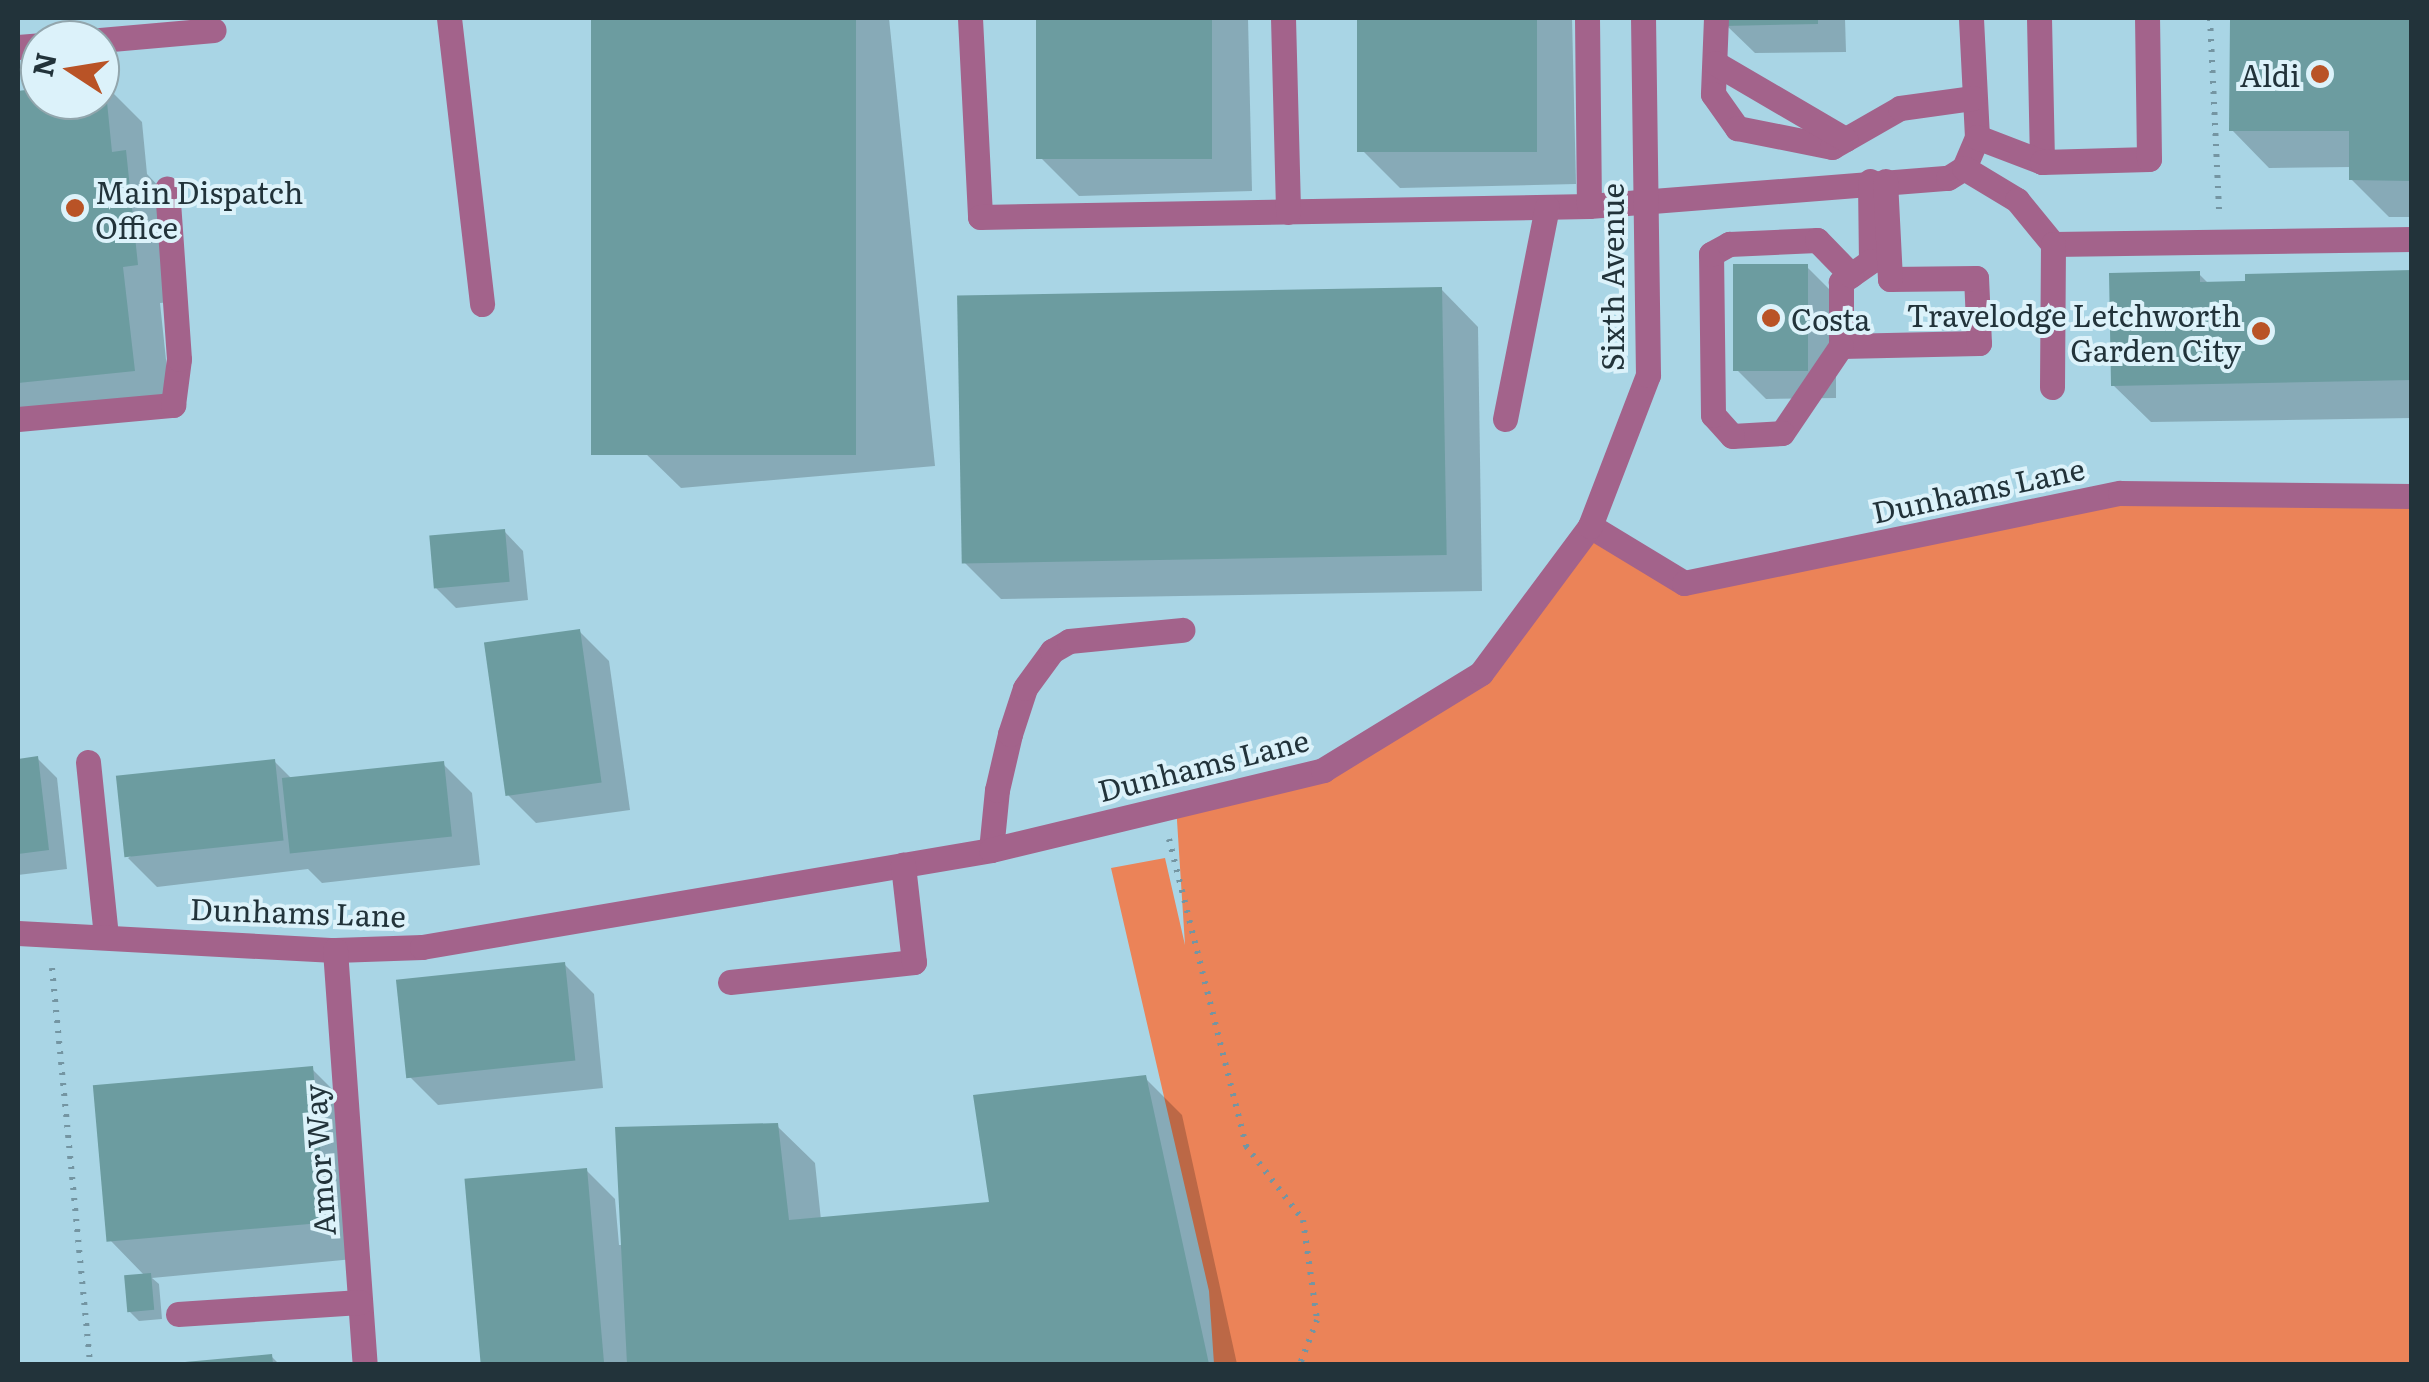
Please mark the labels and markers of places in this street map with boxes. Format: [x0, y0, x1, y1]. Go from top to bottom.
place label: Aldi [2240, 56, 2300, 92]
marker: Aldi [2309, 63, 2331, 85]
place label: Main Dispatch Office [95, 173, 303, 244]
marker: Main Dispatch Office [64, 197, 86, 219]
place label: Travelodge Letchworth Garden City [1906, 296, 2241, 366]
place label: Costa [1791, 300, 1870, 336]
marker: Costa [1760, 307, 1782, 329]
marker: Travelodge Letchworth Garden City [2250, 320, 2272, 342]

